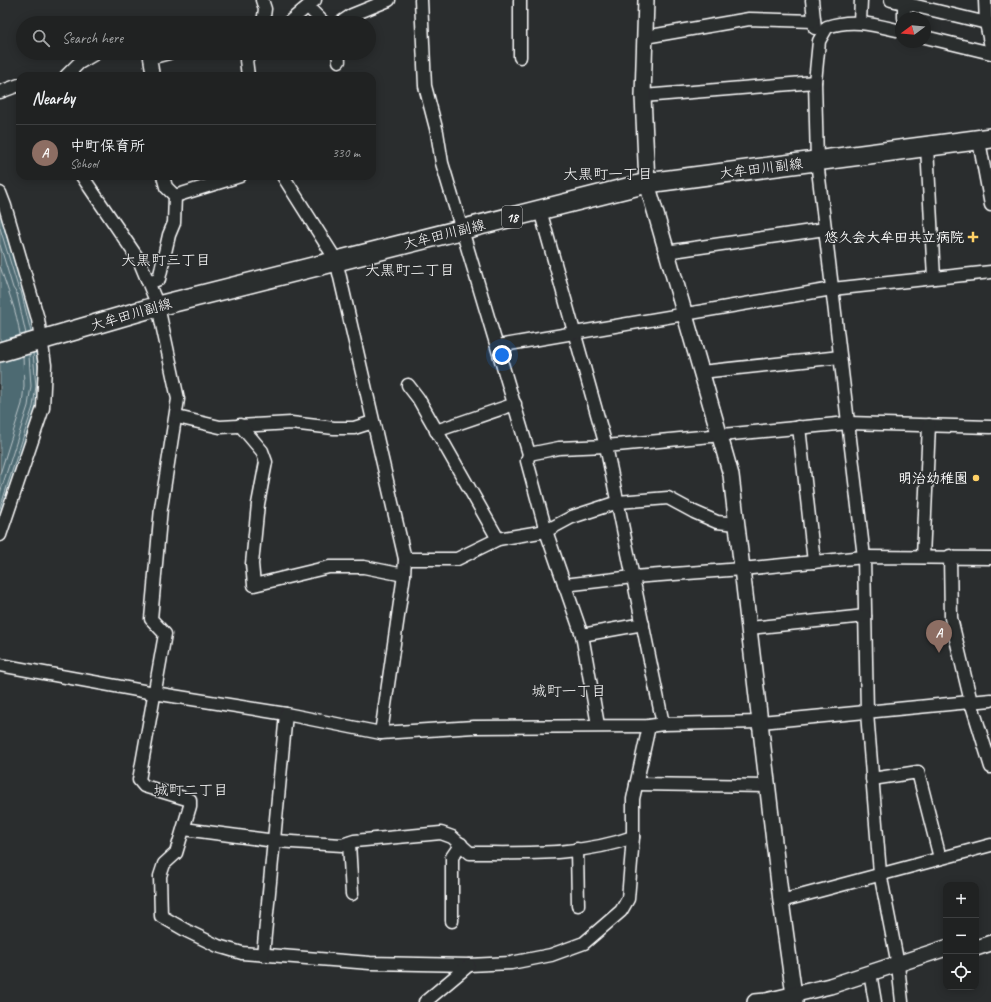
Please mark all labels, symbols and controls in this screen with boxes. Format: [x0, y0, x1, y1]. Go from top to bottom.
north arrow [895, 12, 931, 48]
search box [16, 16, 376, 60]
icon: search [30, 27, 52, 49]
text: Search here [62, 29, 123, 48]
text: Nearby [32, 88, 75, 109]
text: 中町保育所 [70, 137, 145, 156]
text: A [42, 145, 48, 161]
text: 330 m [332, 145, 360, 161]
street label: 大牟田川副線 [718, 155, 804, 182]
text: School [70, 156, 98, 172]
district label: 大黒町一丁目 [563, 165, 653, 184]
road number: 18 [502, 206, 522, 228]
street label: 大牟田川副線 [401, 216, 487, 253]
place label: 悠久会大牟田共立病院 [824, 229, 964, 246]
marker: 悠久会大牟田共立病院 [967, 231, 979, 243]
district label: 大黒町三丁目 [121, 251, 211, 270]
district label: 大黒町二丁目 [365, 261, 455, 280]
street label: 大牟田川副線 [88, 295, 174, 334]
your location [492, 345, 512, 365]
place label: 明治幼稚園 [898, 470, 968, 487]
marker: 明治幼稚園 [971, 473, 981, 483]
pin: A [926, 620, 952, 653]
district label: 城町一丁目 [531, 682, 607, 701]
district label: 城町二丁目 [153, 781, 229, 800]
map controls [943, 882, 979, 990]
button: + [943, 882, 979, 918]
button: − [943, 918, 979, 954]
button: locate [943, 954, 979, 990]

